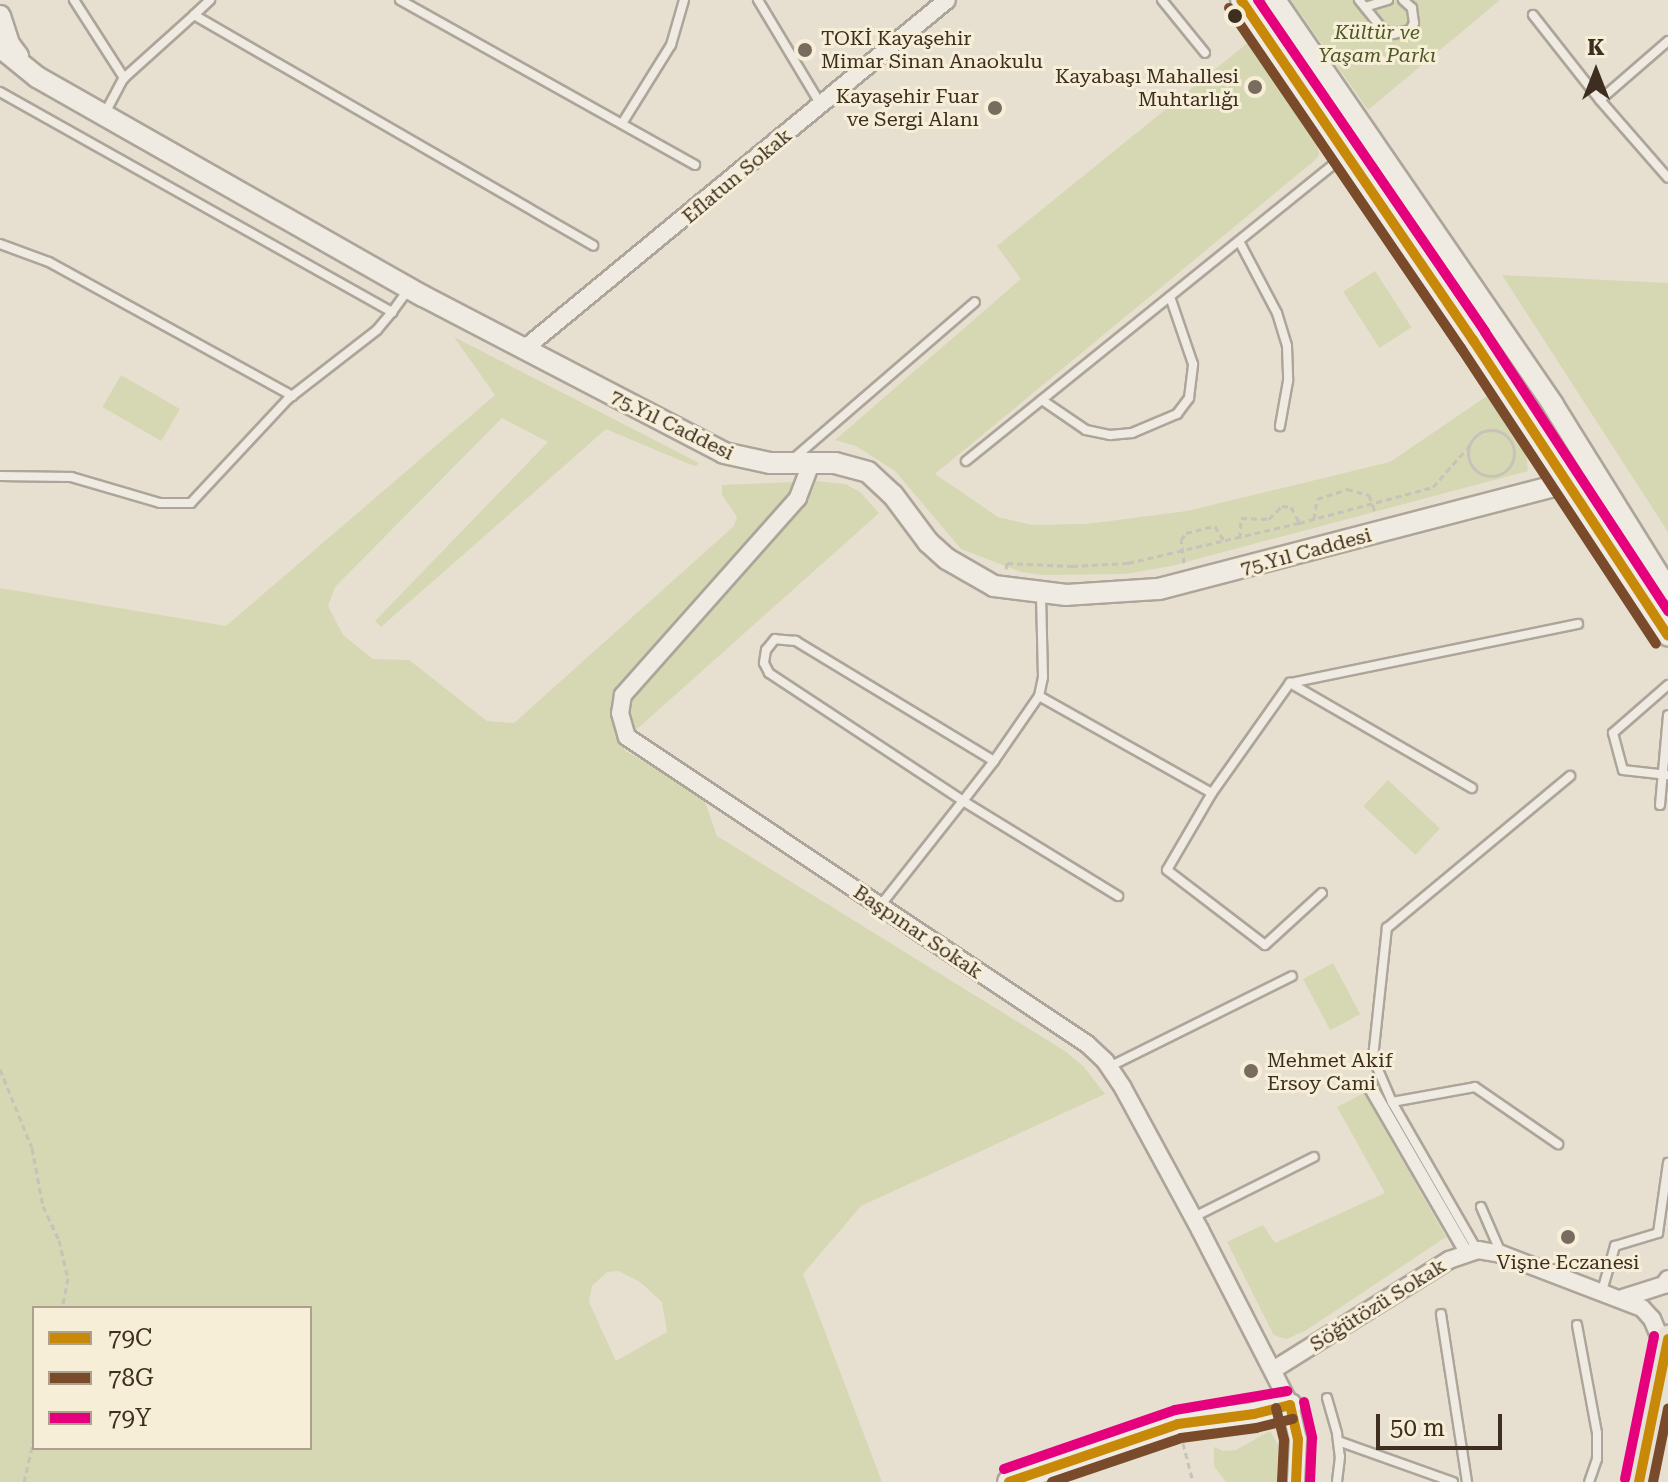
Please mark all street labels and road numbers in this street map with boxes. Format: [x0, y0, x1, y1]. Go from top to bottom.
street label: Eflatun Sokak [678, 123, 796, 229]
street label: 75.Yıl Caddesi [606, 385, 738, 465]
street label: 75.Yıl Caddesi [1238, 523, 1374, 581]
street label: Başpınar Sokak [849, 880, 987, 984]
street label: Söğütözü Sokak [1306, 1254, 1450, 1356]

